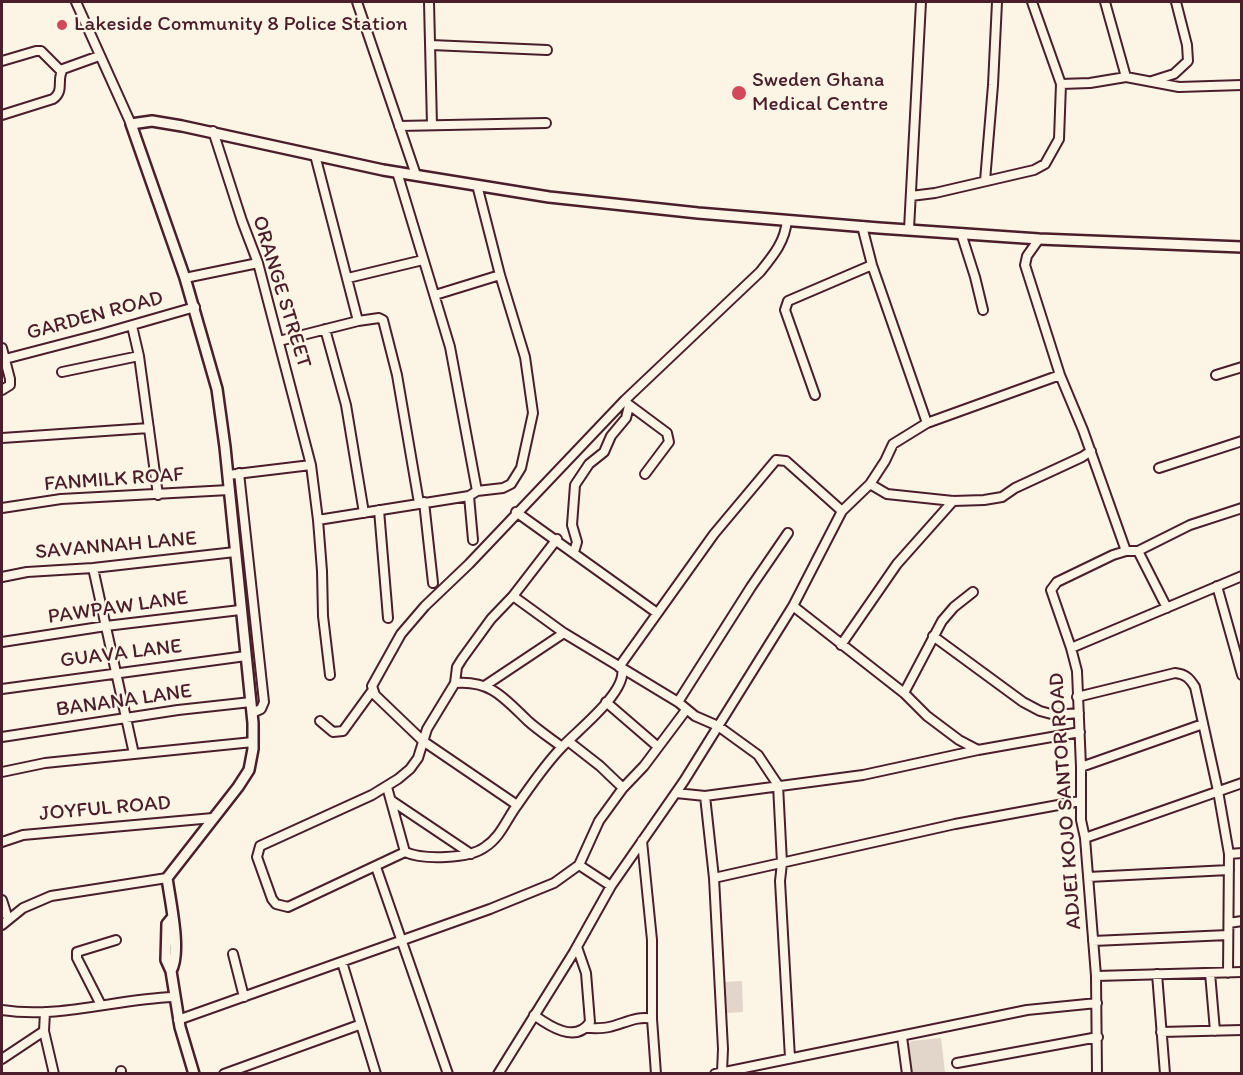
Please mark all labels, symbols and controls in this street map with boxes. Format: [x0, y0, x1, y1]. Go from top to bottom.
place label: Lakeside Community 8 Police Station [74, 12, 408, 38]
marker: Lakeside Community 8 Police Station [55, 18, 69, 32]
place label: Sweden Ghana Medical Centre [752, 68, 888, 118]
marker: Sweden Ghana Medical Centre [730, 84, 748, 102]
street label: ORANGE STREET [246, 213, 316, 371]
street label: GARDEN ROAD [24, 286, 166, 346]
street label: FANMILK ROAF [43, 463, 185, 497]
street label: SAVANNAH LANE [34, 526, 198, 566]
street label: PAWPAW LANE [46, 586, 190, 630]
street label: GUAVA LANE [59, 634, 183, 674]
street label: ADJEI KOJO SANTOR ROAD [1044, 672, 1088, 930]
street label: BANANA LANE [54, 679, 194, 723]
street label: JOYFUL ROAD [38, 791, 172, 827]

